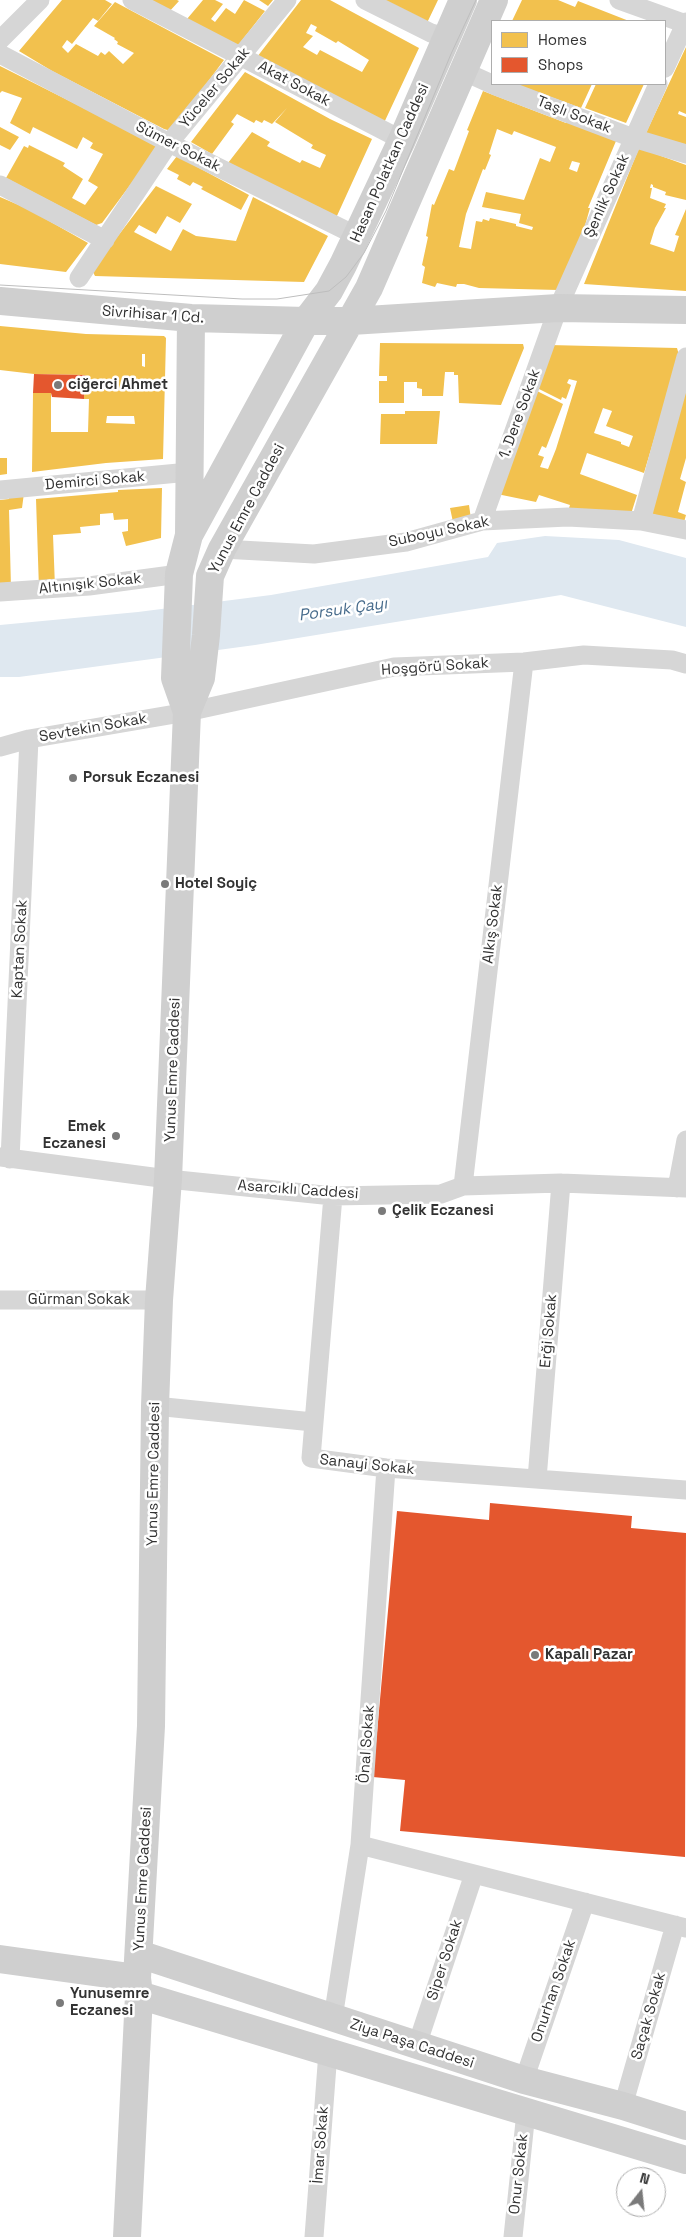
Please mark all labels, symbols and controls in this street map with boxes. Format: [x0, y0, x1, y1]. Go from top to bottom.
legend [491, 20, 666, 85]
text: Homes [538, 30, 587, 49]
street label: Yüceler Sokak [176, 44, 254, 132]
text: Shops [538, 55, 583, 74]
street label: Akat Sokak [255, 57, 333, 111]
street label: Hasan Polatkan Caddesi [347, 81, 433, 245]
street label: Taşlı Sokak [534, 93, 614, 137]
street label: Sümer Sokak [133, 118, 223, 176]
street label: Şenlik Sokak [581, 151, 633, 241]
street label: Sivrihisar 1 Cd. [101, 302, 205, 328]
street label: 1. Dere Sokak [495, 367, 545, 461]
place label: ciğerci Ahmet [68, 376, 168, 394]
marker: ciğerci Ahmet [52, 379, 64, 391]
street label: Yunus Emre Caddesi [205, 441, 289, 577]
street label: Demirci Sokak [44, 468, 146, 494]
street label: Suboyu Sokak [387, 513, 491, 551]
street label: Altınışık Sokak [38, 570, 142, 598]
water label: Porsuk Çayı [298, 594, 388, 626]
street label: Hoşgörü Sokak [381, 654, 489, 680]
street label: Sevtekin Sokak [38, 710, 148, 746]
place label: Porsuk Eczanesi [83, 769, 199, 787]
marker: Porsuk Eczanesi [67, 772, 79, 784]
place label: Hotel Soyiç [175, 875, 257, 893]
marker: Hotel Soyiç [159, 878, 171, 890]
street label: Alkış Sokak [479, 883, 507, 965]
street label: Kaptan Sokak [8, 899, 32, 999]
street label: Yunus Emre Caddesi [161, 997, 185, 1143]
place label: Emek Eczanesi [43, 1118, 106, 1153]
marker: Emek Eczanesi [110, 1130, 122, 1142]
street label: Asarcıklı Caddesi [237, 1177, 359, 1203]
place label: Çelik Eczanesi [392, 1202, 494, 1220]
marker: Çelik Eczanesi [376, 1205, 388, 1217]
street label: Gürman Sokak [28, 1291, 130, 1309]
street label: Erği Sokak [537, 1293, 561, 1369]
street label: Yunus Emre Caddesi [144, 1402, 164, 1546]
street label: Sanayi Sokak [319, 1451, 415, 1479]
place label: Kapalı Pazar [545, 1646, 633, 1664]
marker: Kapalı Pazar [529, 1649, 541, 1661]
street label: Önal Sokak [355, 1704, 379, 1784]
street label: Yunus Emre Caddesi [130, 1806, 156, 1952]
street label: Siper Sokak [423, 1917, 467, 2003]
street label: Onurhan Sokak [528, 1937, 580, 2045]
street label: Saçak Sokak [628, 1970, 670, 2062]
place label: Yunusemre Eczanesi [70, 1985, 149, 2020]
marker: Yunusemre Eczanesi [54, 1997, 66, 2009]
street label: Ziya Paşa Caddesi [348, 2015, 476, 2073]
street label: İmar Sokak [309, 2106, 333, 2184]
street label: Onur Sokak [506, 2133, 532, 2215]
north arrow [616, 2167, 666, 2217]
text: N [638, 2169, 652, 2188]

